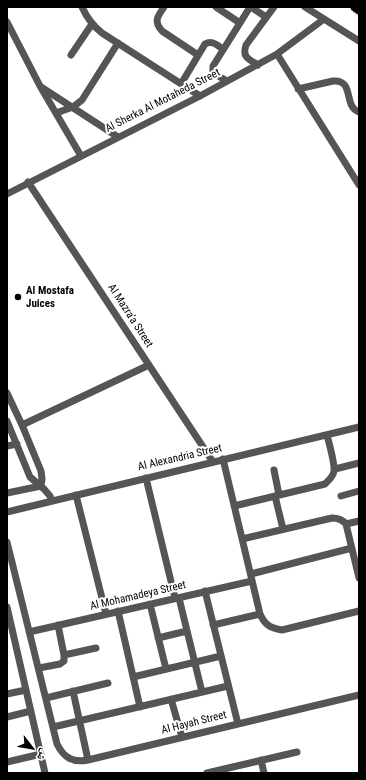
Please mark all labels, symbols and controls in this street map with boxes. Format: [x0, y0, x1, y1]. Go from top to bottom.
street label: Al Sherka Al Motaheda Street [103, 66, 223, 136]
street label: Al Mazra'a Street [105, 282, 155, 350]
place label: Al Mostafa Juices [26, 284, 74, 310]
marker: Al Mostafa Juices [13, 292, 23, 302]
street label: Al Alexandria Street [137, 442, 223, 474]
street label: Al Mohamadeya Street [89, 579, 187, 613]
street label: Al Hayah Street [160, 709, 228, 737]
north arrow [12, 728, 52, 768]
text: ش [34, 746, 51, 763]

